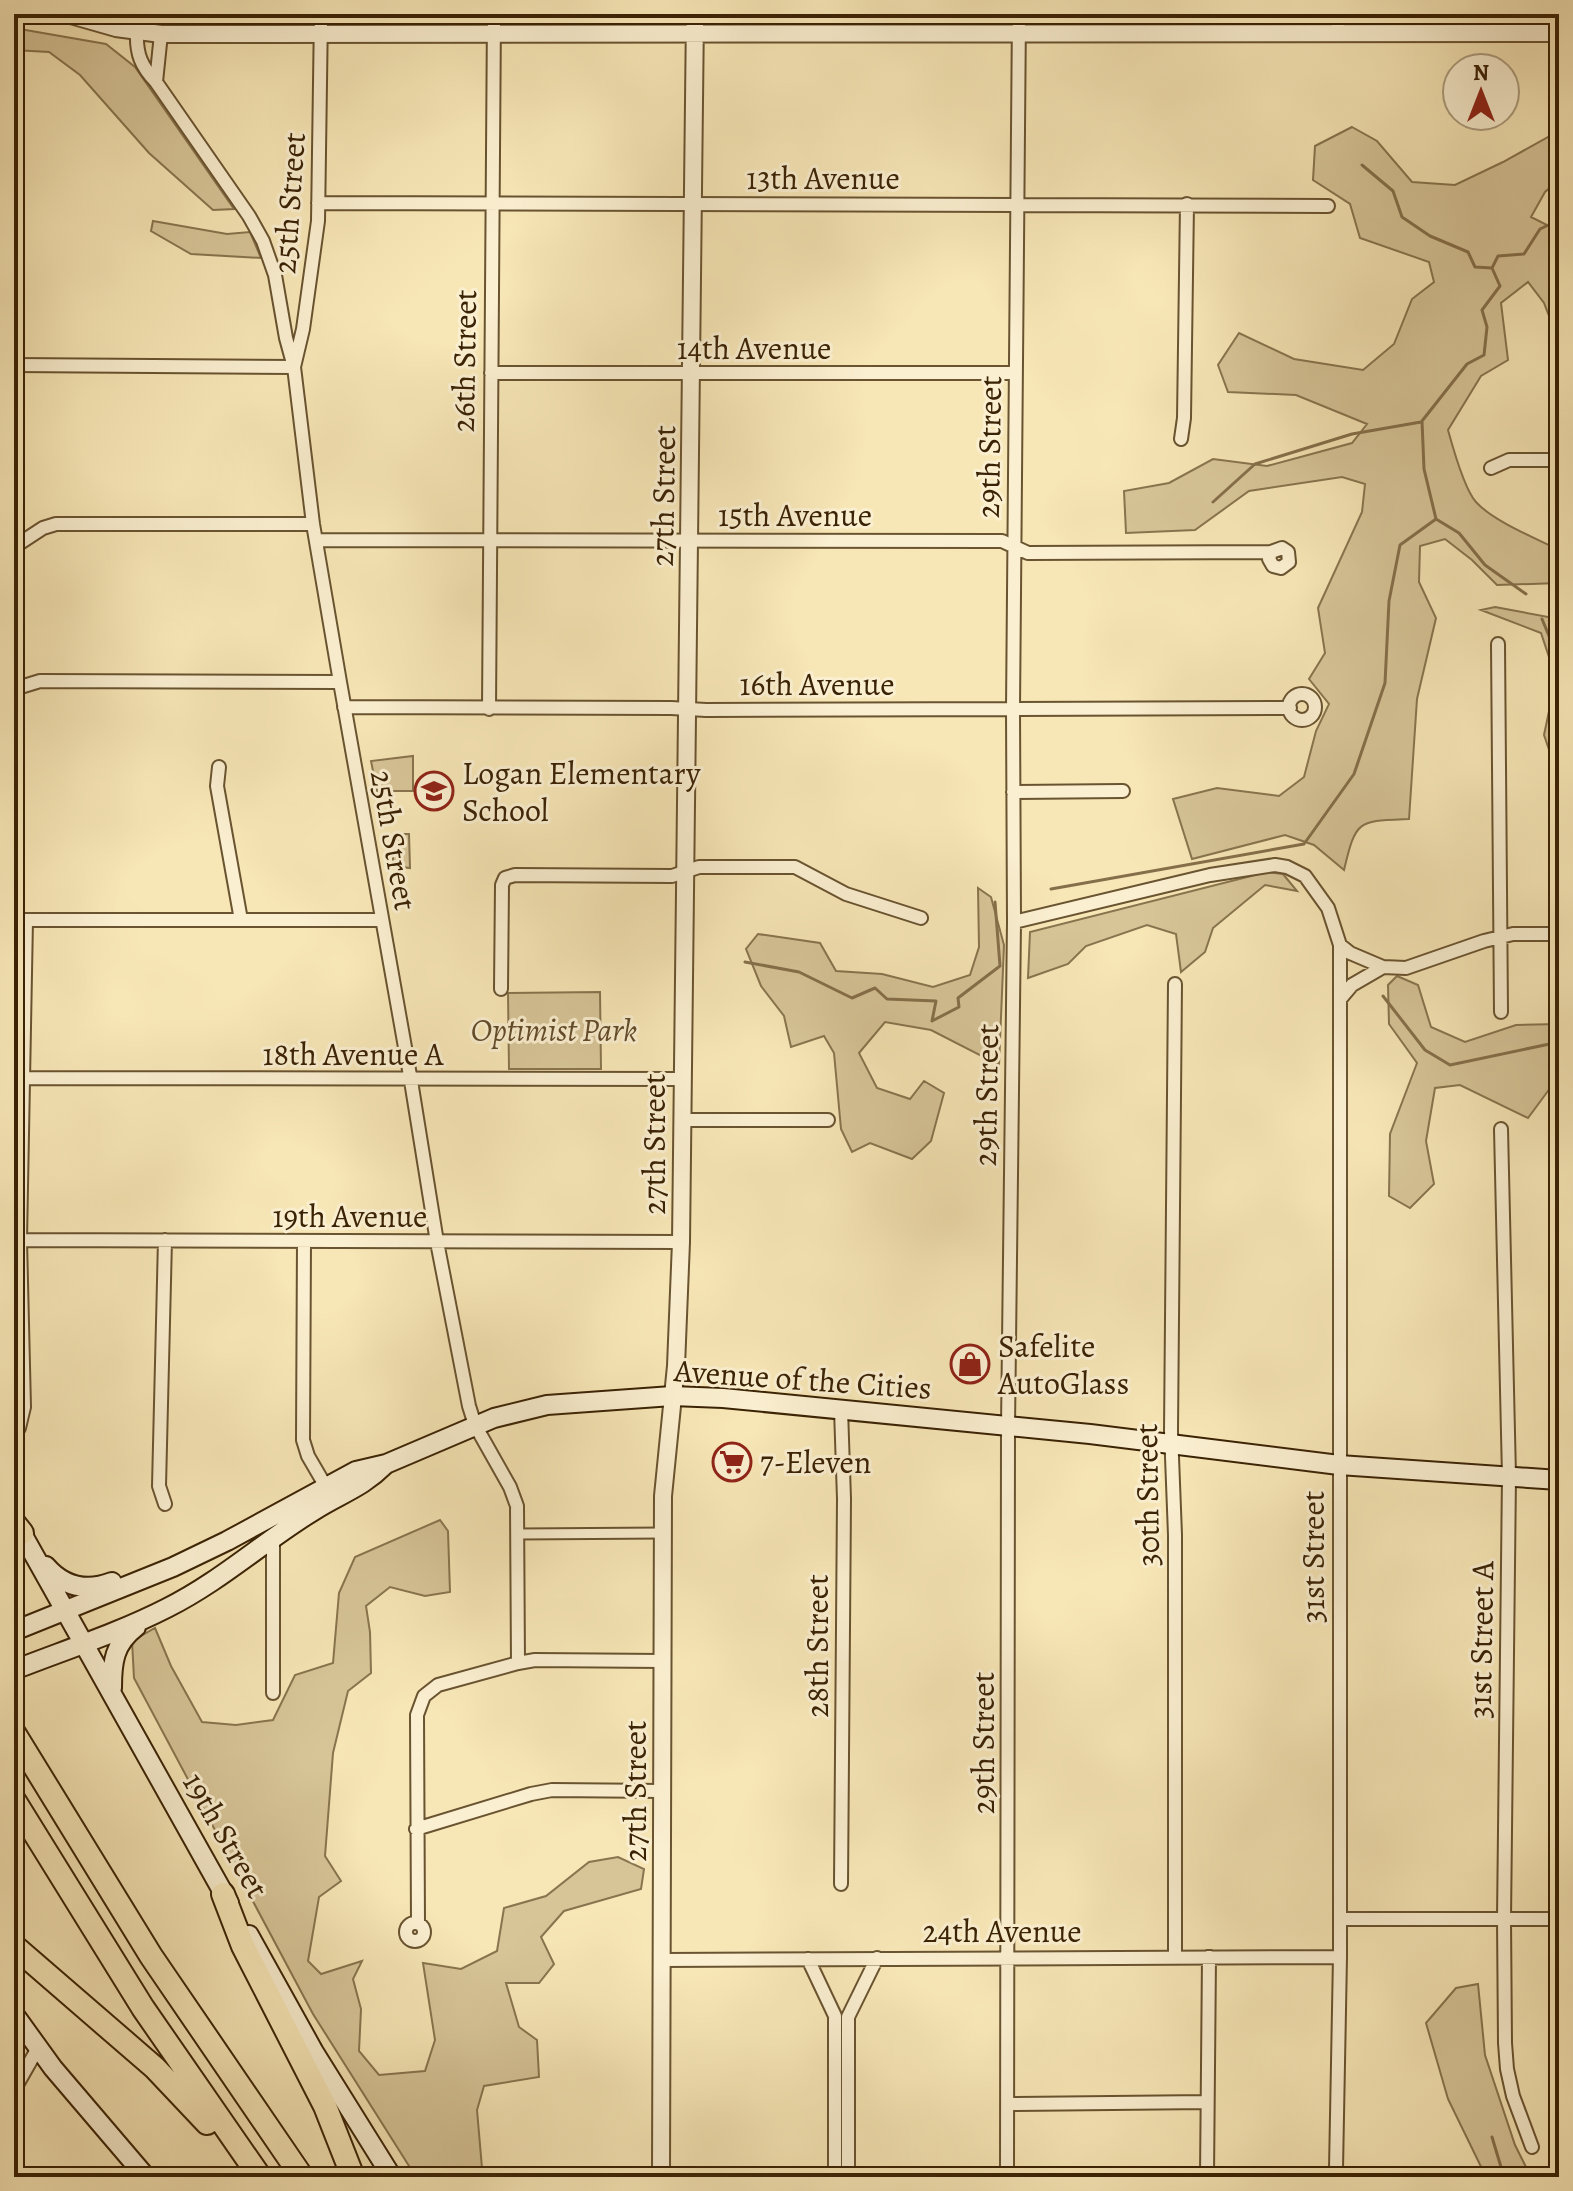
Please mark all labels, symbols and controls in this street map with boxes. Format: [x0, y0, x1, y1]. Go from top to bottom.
north arrow [1441, 52, 1521, 132]
text: N [1473, 58, 1489, 88]
street label: 25th Street [262, 131, 316, 275]
street label: 13th Avenue [746, 156, 900, 200]
street label: 26th Street [441, 289, 487, 433]
street label: 14th Avenue [677, 326, 831, 370]
street label: 29th Street [966, 375, 1012, 519]
street label: 27th Street [640, 425, 686, 567]
street label: 15th Avenue [718, 493, 872, 537]
street label: 16th Avenue [739, 662, 895, 706]
place label: Logan Elementary School [462, 751, 701, 832]
street label: 25th Street [360, 766, 428, 914]
school or university icon: Logan Elementary School [413, 770, 455, 812]
park label: Optimist Park [471, 1008, 637, 1052]
street label: 29th Street [963, 1023, 1009, 1167]
street label: 18th Avenue A [263, 1032, 445, 1076]
street label: 27th Street [632, 1073, 676, 1215]
street label: 19th Avenue [273, 1194, 427, 1238]
place label: Safelite AutoGlass [997, 1324, 1129, 1405]
shop icon: Safelite AutoGlass [949, 1343, 991, 1385]
street label: Avenue of the Cities [672, 1348, 933, 1410]
street label: 30th Street [1124, 1423, 1170, 1567]
place label: 7-Eleven [760, 1440, 871, 1484]
supermarket icon: 7-Eleven [711, 1441, 753, 1483]
street label: 31st Street [1291, 1491, 1335, 1623]
street label: 31st Street A [1458, 1559, 1504, 1719]
street label: 28th Street [795, 1574, 839, 1718]
street label: 29th Street [961, 1672, 1005, 1814]
street label: 27th Street [613, 1720, 657, 1862]
street label: 19th Street [172, 1764, 280, 1906]
street label: 24th Avenue [923, 1909, 1081, 1953]

